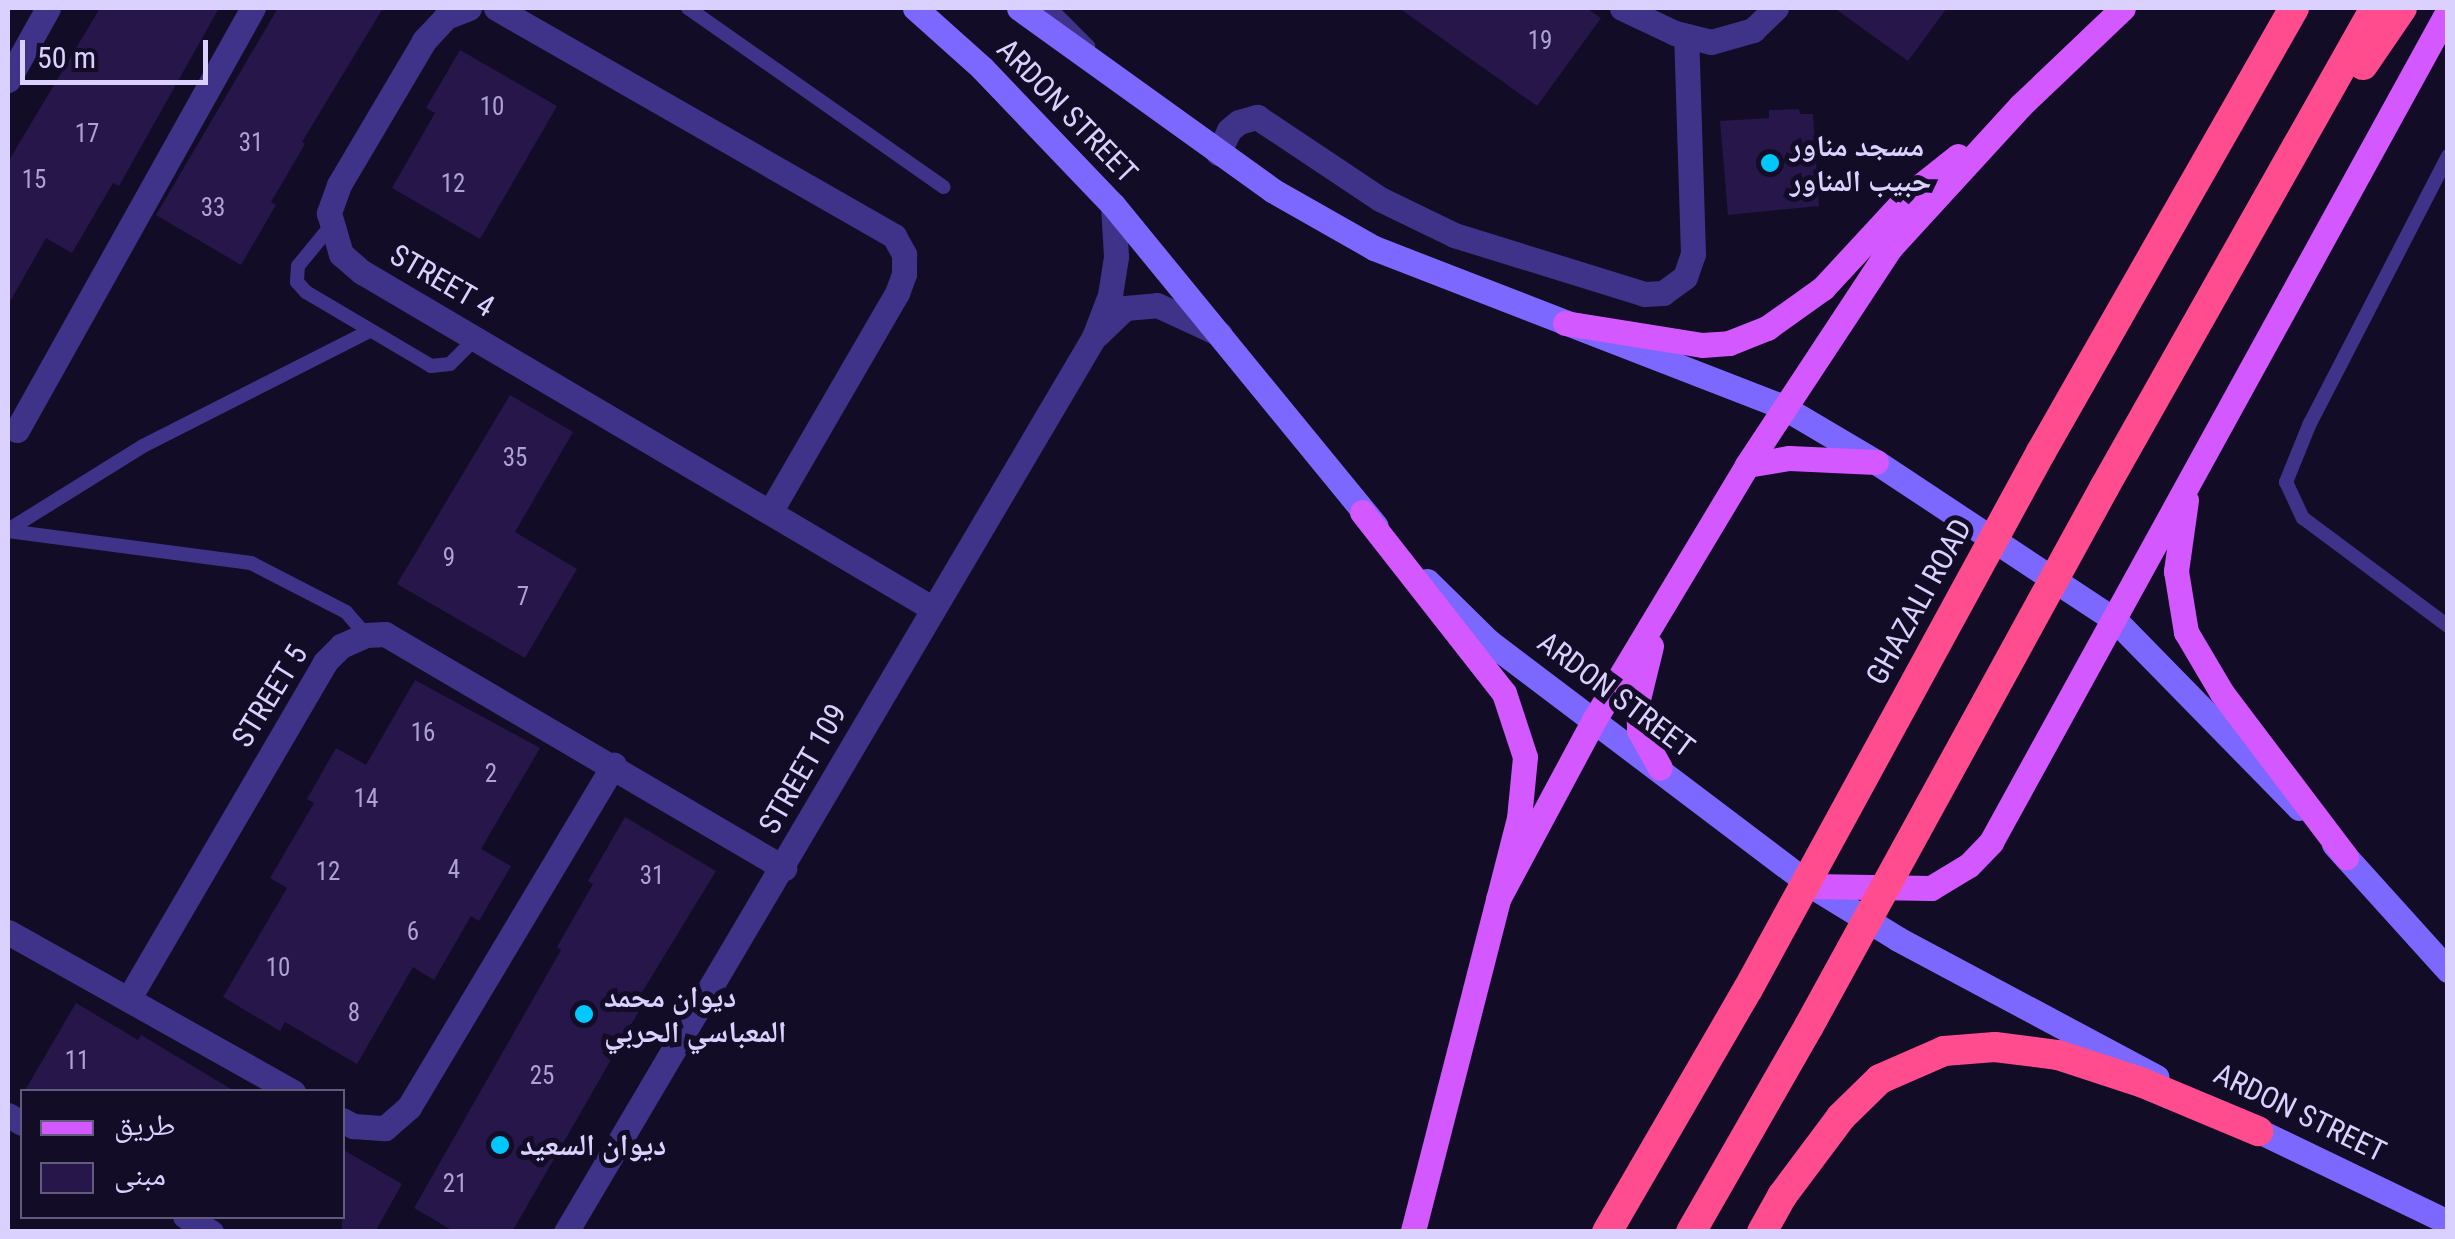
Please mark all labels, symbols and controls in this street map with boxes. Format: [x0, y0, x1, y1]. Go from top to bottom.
scale bar [25, 20, 212, 82]
house number: 19 [1528, 26, 1552, 56]
street label: ARDON STREET [989, 31, 1145, 191]
text: 50 m [37, 40, 96, 75]
house number: 10 [480, 92, 504, 122]
house number: 17 [75, 119, 99, 149]
house number: 31 [239, 128, 263, 158]
place label: مسجد مناور حبيب المناور [1790, 128, 1931, 198]
marker: مسجد مناور حبيب المناور [1759, 152, 1781, 174]
house number: 15 [22, 165, 46, 195]
house number: 12 [441, 169, 465, 199]
house number: 33 [201, 193, 225, 223]
street label: STREET 4 [383, 237, 501, 325]
house number: 35 [503, 443, 527, 473]
street label: GHAZALI ROAD [1859, 513, 1979, 691]
house number: 9 [443, 543, 455, 573]
house number: 7 [517, 582, 529, 612]
street label: ARDON STREET [1531, 624, 1701, 766]
street label: STREET 5 [224, 638, 316, 754]
street label: STREET 109 [751, 698, 855, 840]
house number: 16 [411, 718, 435, 748]
house number: 2 [485, 759, 497, 789]
house number: 14 [354, 784, 378, 814]
house number: 4 [448, 855, 460, 885]
house number: 12 [316, 857, 340, 887]
house number: 31 [640, 861, 664, 891]
house number: 6 [407, 917, 419, 947]
house number: 10 [266, 953, 290, 983]
place label: ديوان محمد المعباسي الحربي [604, 979, 786, 1050]
house number: 8 [348, 998, 360, 1028]
marker: ديوان محمد المعباسي الحربي [573, 1003, 595, 1025]
house number: 11 [65, 1046, 89, 1076]
street label: ARDON STREET [2208, 1056, 2392, 1170]
house number: 25 [530, 1061, 554, 1091]
legend [20, 1089, 345, 1219]
text: طريق [114, 1107, 175, 1142]
place label: ديوان السعيد [520, 1127, 666, 1163]
marker: ديوان السعيد [489, 1134, 511, 1156]
text: مبنى [114, 1157, 166, 1192]
house number: 21 [443, 1169, 467, 1199]

